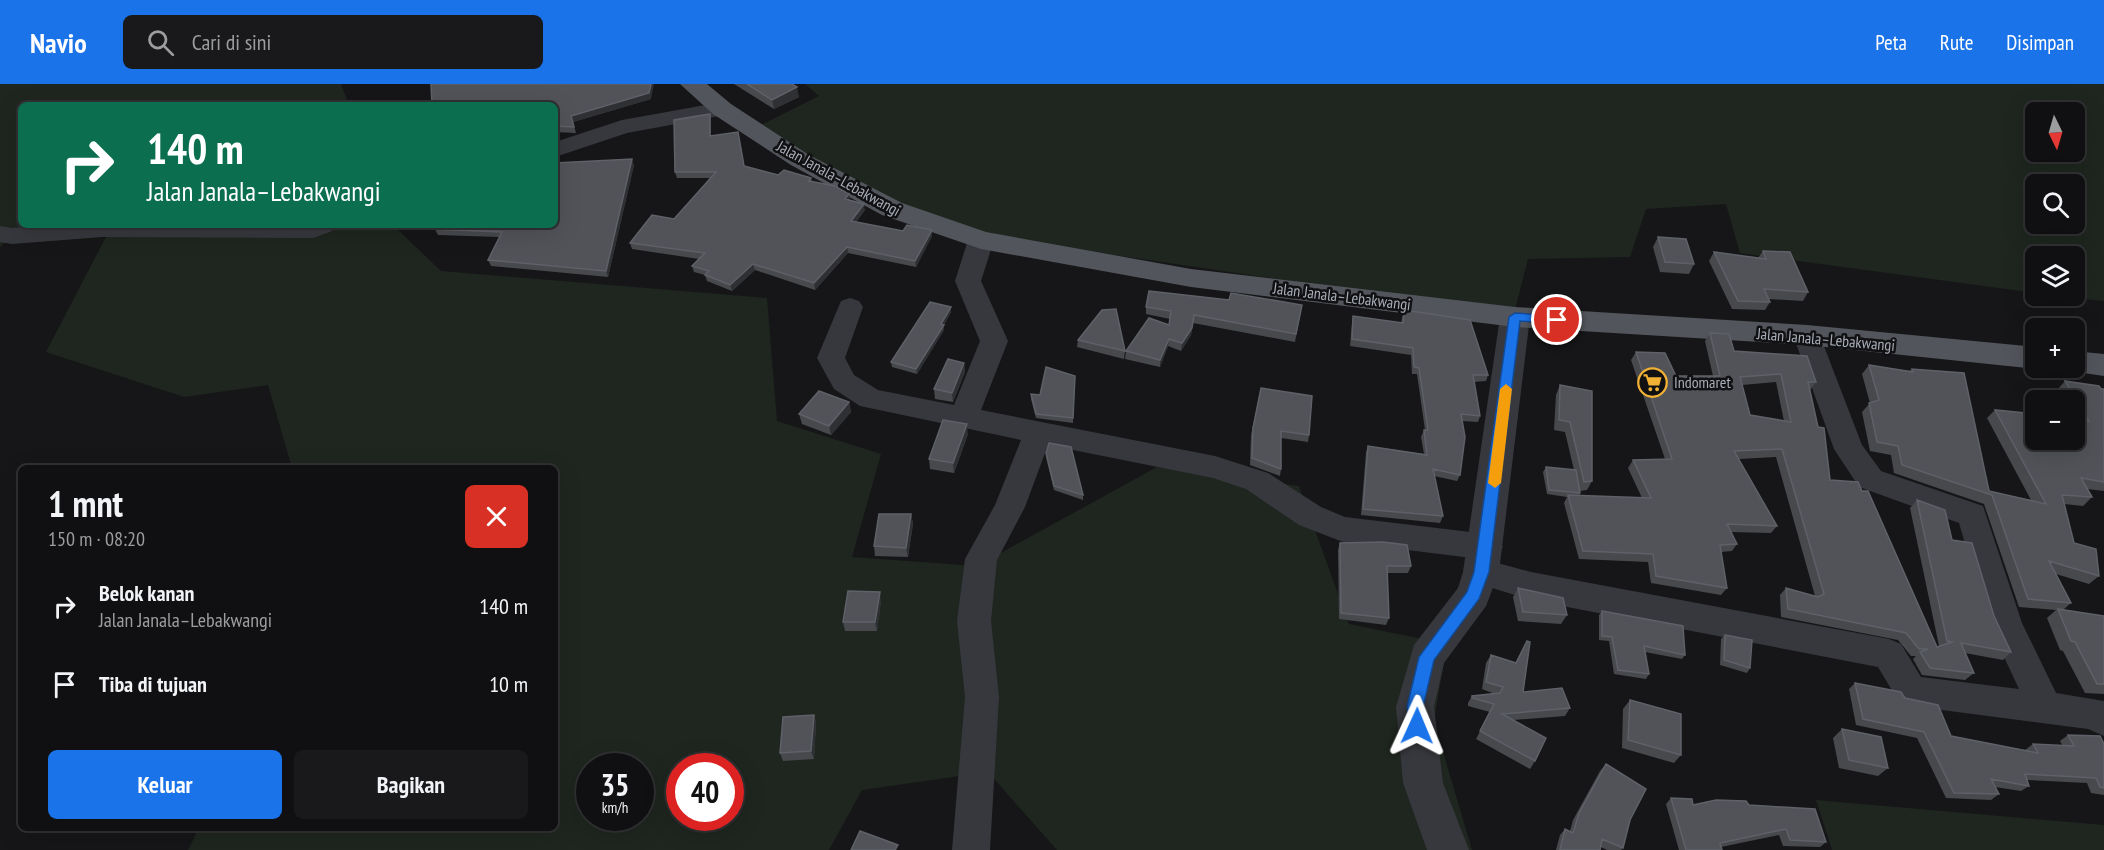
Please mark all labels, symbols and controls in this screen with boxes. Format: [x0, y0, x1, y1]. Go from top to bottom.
search box [123, 15, 543, 69]
text: Navio [30, 24, 87, 61]
icon: search [144, 26, 177, 59]
text: Cari di sini [192, 28, 271, 56]
text: Peta [1875, 29, 1907, 56]
text: Rute [1940, 29, 1973, 56]
text: Disimpan [2006, 29, 2074, 56]
north arrow [2025, 102, 2085, 162]
map controls [2025, 102, 2085, 450]
text: 140 m [147, 121, 244, 176]
icon: right [48, 126, 126, 204]
street label: Jalan Janala–Lebakwangi [773, 135, 904, 220]
text: Jalan Janala–Lebakwangi [147, 174, 381, 208]
button: search [2025, 174, 2085, 234]
button: layers [2025, 246, 2085, 306]
street label: Jalan Janala–Lebakwangi [1271, 278, 1412, 314]
pin [1531, 294, 1582, 345]
icon: arrive [1540, 303, 1573, 336]
button: + [2025, 318, 2085, 378]
street label: Jalan Janala–Lebakwangi [1755, 323, 1896, 355]
supermarket icon: Indomaret [1637, 366, 1669, 398]
place label: Indomaret [1674, 372, 1731, 392]
button: − [2025, 390, 2085, 450]
text: 1 mnt [48, 480, 123, 527]
button: close [465, 485, 528, 548]
text: 150 m · 08:20 [48, 526, 145, 552]
text: Belok kanan [99, 579, 194, 607]
icon: right [48, 590, 81, 623]
text: 140 m [479, 592, 528, 620]
text: Jalan Janala–Lebakwangi [99, 607, 272, 633]
icon: arrive [48, 668, 81, 701]
text: Tiba di tujuan [99, 670, 207, 698]
text: 10 m [489, 670, 528, 698]
position arrow [1385, 694, 1449, 758]
button: Keluar [48, 750, 282, 819]
button: Bagikan [294, 750, 528, 819]
speed limit sign: 40 [666, 753, 744, 831]
text: 35 [601, 765, 629, 804]
text: km/h [602, 798, 628, 817]

